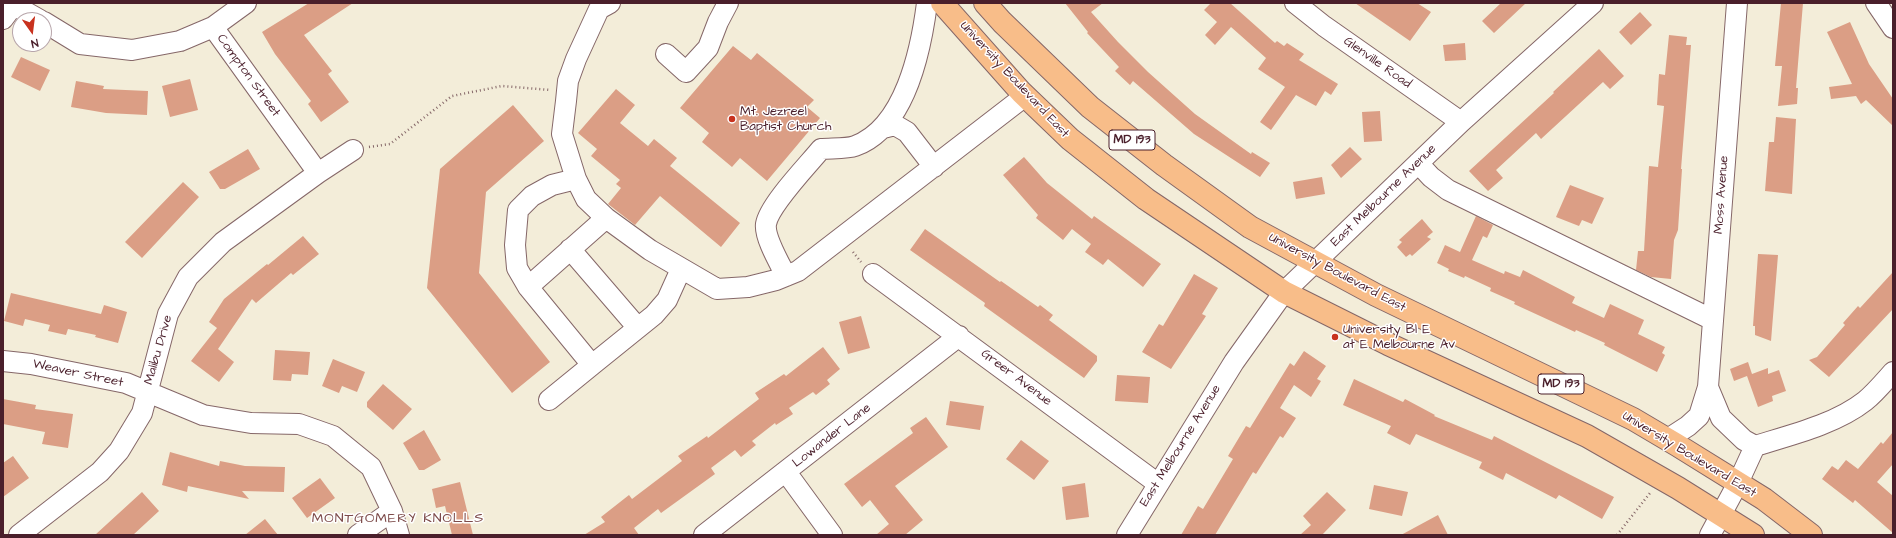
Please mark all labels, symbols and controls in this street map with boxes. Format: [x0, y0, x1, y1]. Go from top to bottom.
north arrow [12, 12, 52, 52]
street label: University Boulevard East [956, 19, 1072, 141]
street label: Compton Street [213, 32, 283, 120]
street label: Glenville Road [1340, 34, 1414, 92]
text: N [30, 35, 40, 51]
place label: Mt. Jezreel Baptist Church [740, 104, 831, 135]
marker: Mt. Jezreel Baptist Church [727, 114, 737, 124]
road number: MD 193 [1109, 130, 1155, 150]
street label: East Melbourne Avenue [1328, 142, 1440, 250]
street label: Moss Avenue [1711, 155, 1733, 235]
street label: University Boulevard East [1266, 230, 1408, 316]
street label: Malibu Drive [142, 313, 176, 387]
place label: University Bl E at E Melbourne Av [1343, 322, 1455, 353]
marker: University Bl E at E Melbourne Av [1330, 332, 1340, 342]
street label: Greer Avenue [977, 346, 1055, 410]
street label: Weaver Street [31, 357, 125, 391]
road number: MD 193 [1538, 374, 1584, 394]
street label: East Melbourne Avenue [1137, 382, 1225, 510]
street label: Lowander Lane [790, 401, 874, 471]
street label: University Boulevard East [1619, 409, 1759, 501]
district label: MONTGOMERY KNOLLS [312, 511, 484, 527]

